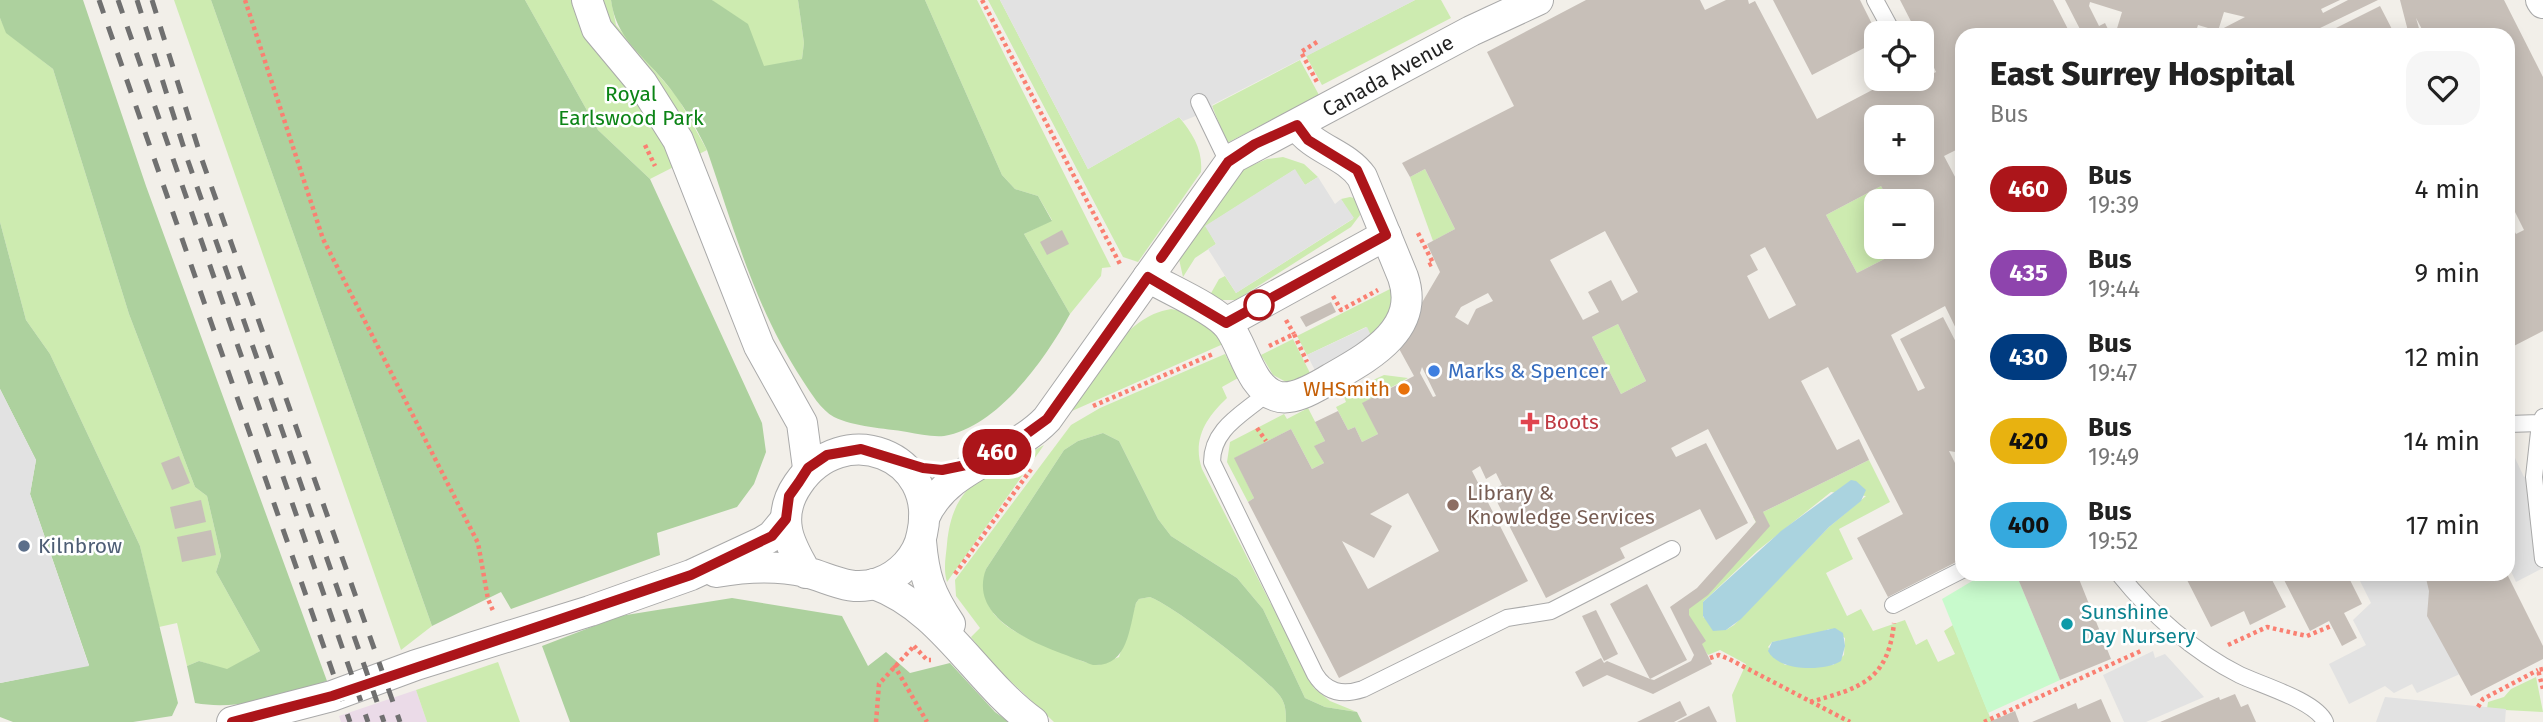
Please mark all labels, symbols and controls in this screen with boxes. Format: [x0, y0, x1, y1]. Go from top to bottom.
map controls [1864, 21, 1934, 259]
button: locate [1864, 21, 1934, 91]
street label: Canada Avenue [1318, 29, 1458, 123]
button: heart [2406, 51, 2480, 125]
text: East Surrey Hospital [1990, 54, 2294, 94]
park label: Royal Earlswood Park [558, 81, 704, 131]
text: Bus [1990, 100, 2028, 128]
button: + [1864, 105, 1934, 175]
text: Bus [2088, 160, 2131, 191]
text: 4 min [2414, 174, 2480, 205]
text: 460 [2008, 175, 2049, 203]
button: − [1864, 189, 1934, 259]
text: 19:39 [2088, 191, 2139, 219]
text: Bus [2088, 244, 2131, 275]
text: 9 min [2415, 258, 2480, 289]
text: 435 [2009, 259, 2048, 287]
text: 19:44 [2088, 275, 2140, 303]
unlabelled marker [1244, 290, 1274, 320]
text: Bus [2088, 328, 2131, 359]
text: 12 min [2404, 342, 2480, 373]
text: 430 [2009, 343, 2048, 371]
place label: Marks & Spencer [1448, 358, 1608, 384]
text: 19:47 [2088, 359, 2137, 387]
marker: Marks & Spencer [1426, 363, 1442, 379]
place label: WHSmith [1303, 376, 1390, 402]
marker: WHSmith [1396, 381, 1412, 397]
place label: Boots [1544, 409, 1599, 435]
text: Bus [2088, 412, 2131, 443]
marker: Boots [1522, 414, 1538, 430]
text: 14 min [2403, 426, 2480, 457]
text: 420 [2009, 427, 2048, 455]
line badge: 460 [957, 429, 1037, 475]
text: 460 [976, 438, 1018, 466]
text: 19:49 [2088, 443, 2139, 471]
place label: Library & Knowledge Services [1467, 480, 1655, 530]
text: Bus [2088, 496, 2131, 527]
marker: Library & Knowledge Services [1445, 497, 1461, 513]
text: 17 min [2405, 510, 2480, 541]
text: 400 [2008, 511, 2049, 539]
text: 19:52 [2088, 527, 2138, 555]
place label: Kilnbrow [38, 533, 122, 559]
marker: Kilnbrow [16, 538, 32, 554]
place label: Sunshine Day Nursery [2081, 599, 2196, 649]
marker: Sunshine Day Nursery [2059, 616, 2075, 632]

